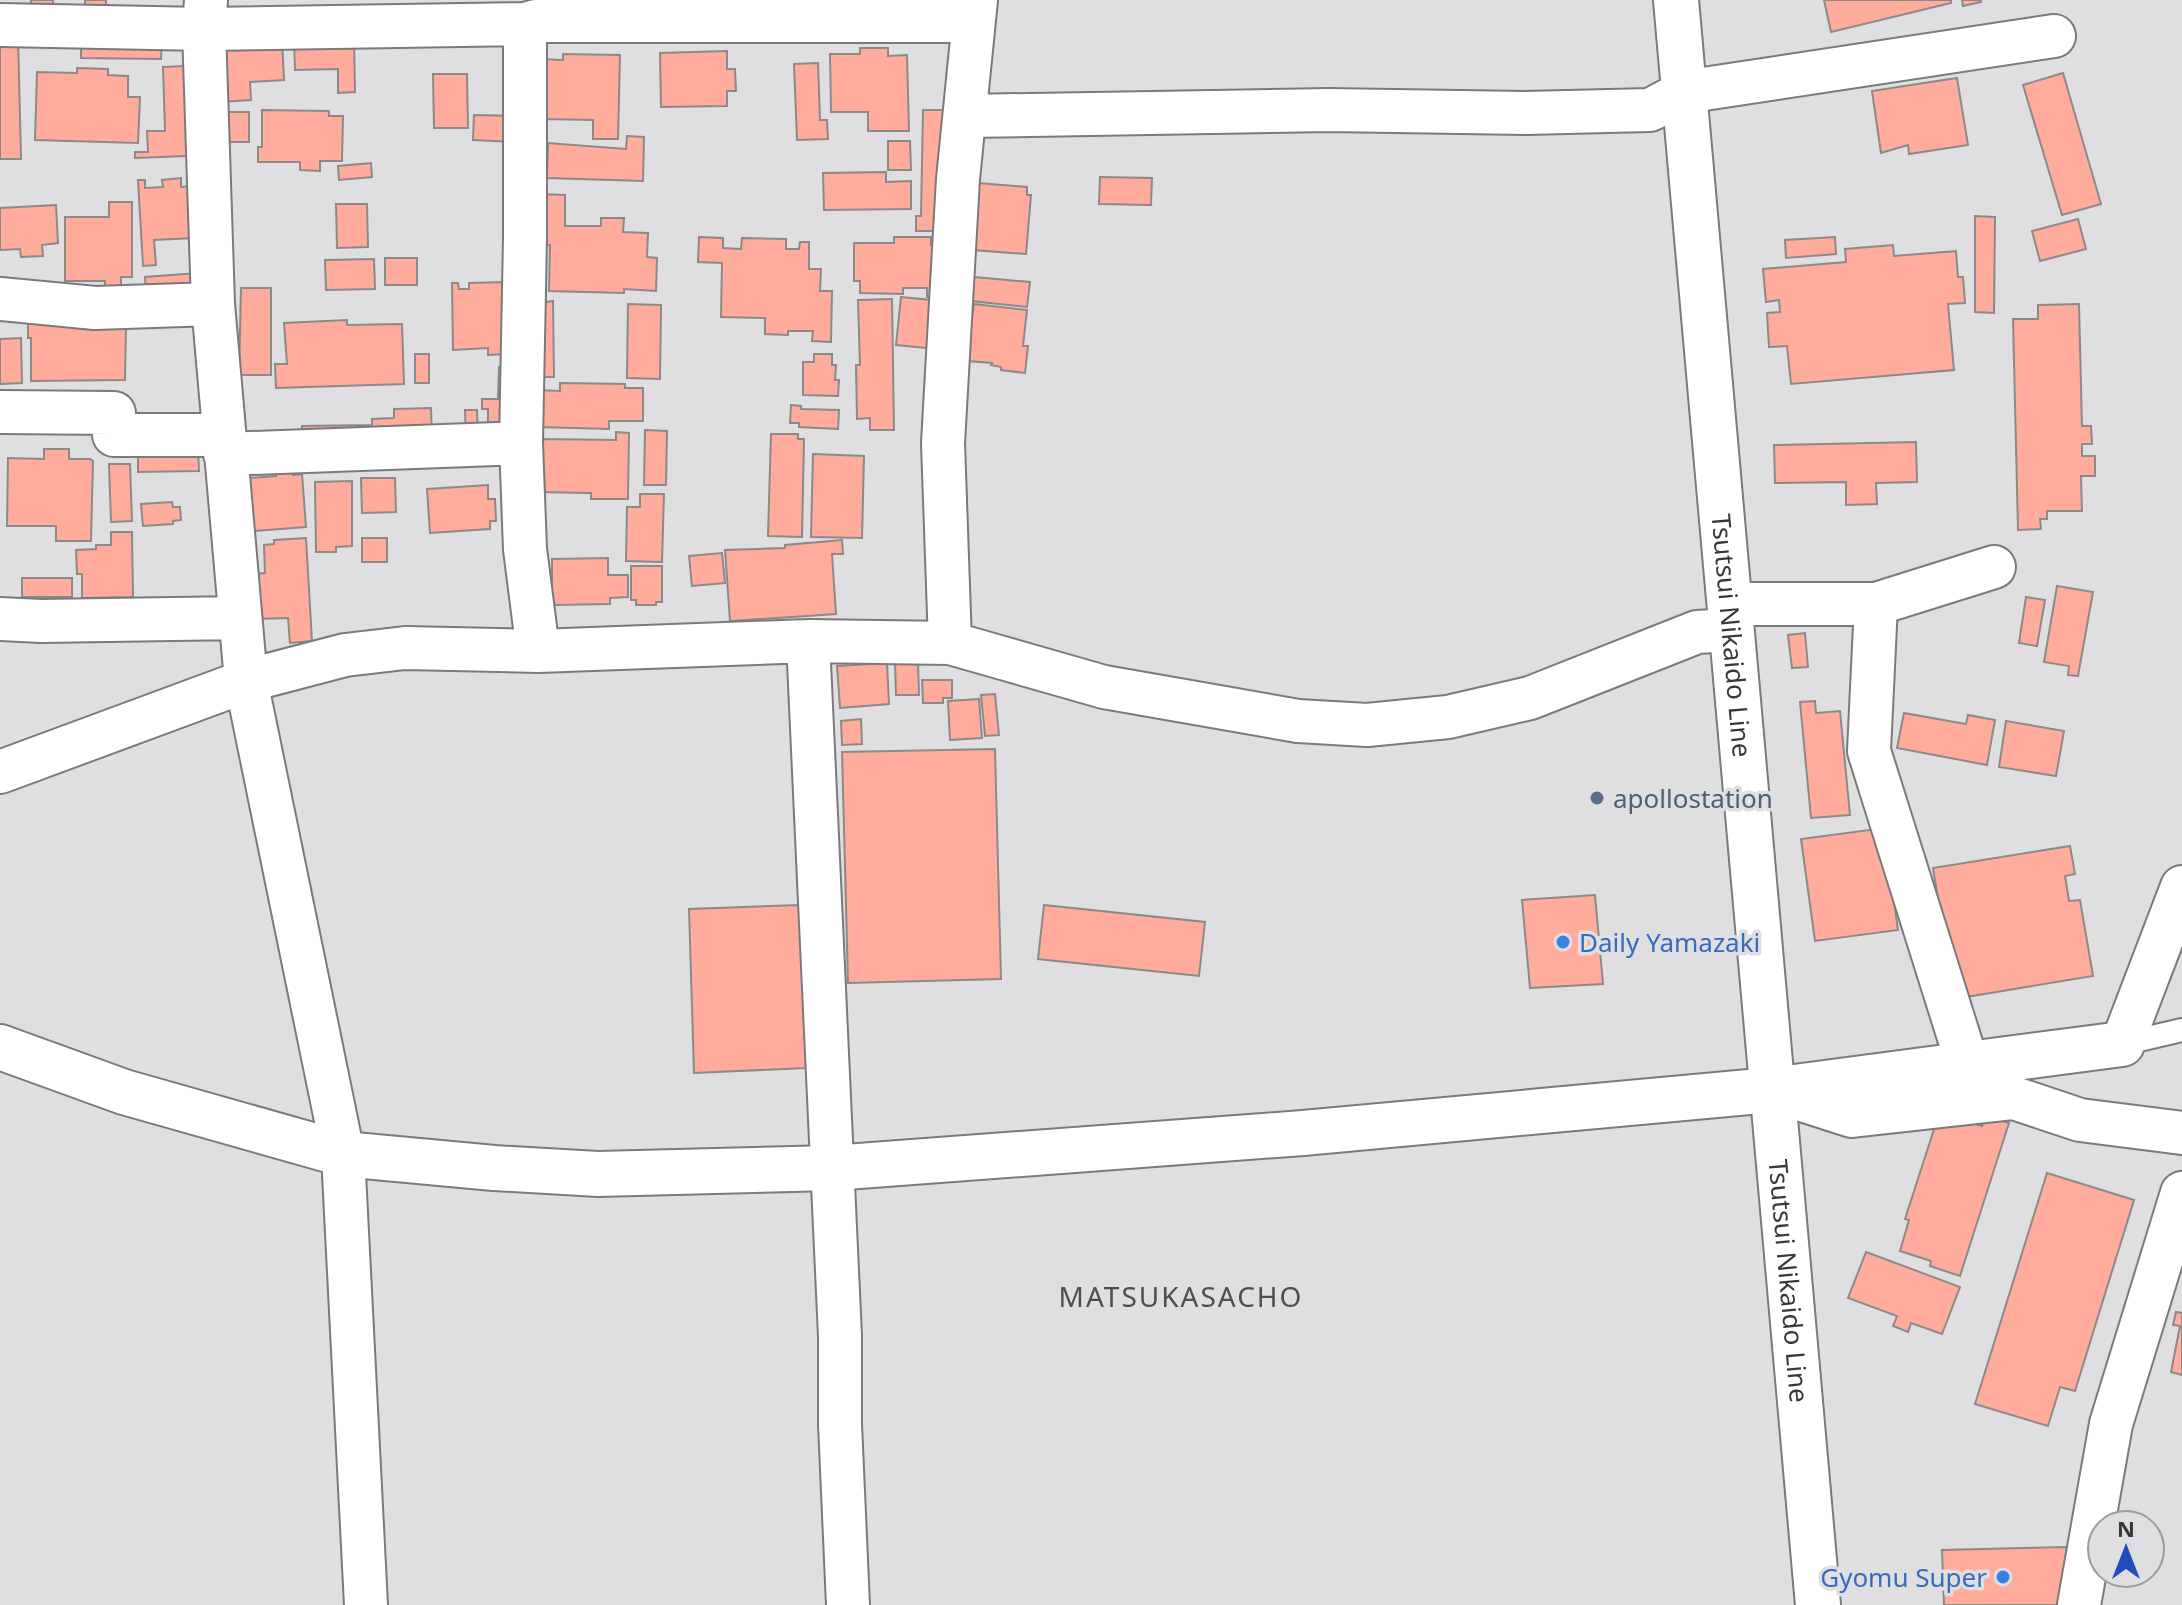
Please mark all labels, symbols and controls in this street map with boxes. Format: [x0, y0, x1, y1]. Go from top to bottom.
street label: Tsutsui Nikaido Line [1704, 512, 1761, 759]
place label: apollostation [1613, 780, 1773, 816]
marker: apollostation [1588, 789, 1606, 807]
place label: Daily Yamazaki [1579, 924, 1760, 960]
marker: Daily Yamazaki [1554, 933, 1572, 951]
street label: Tsutsui Nikaido Line [1761, 1158, 1818, 1404]
district label: MATSUKASACHO [1059, 1277, 1303, 1315]
north arrow [2086, 1509, 2166, 1589]
text: N [2117, 1513, 2135, 1543]
place label: Gyomu Super [1820, 1559, 1987, 1595]
marker: Gyomu Super [1994, 1568, 2012, 1586]

